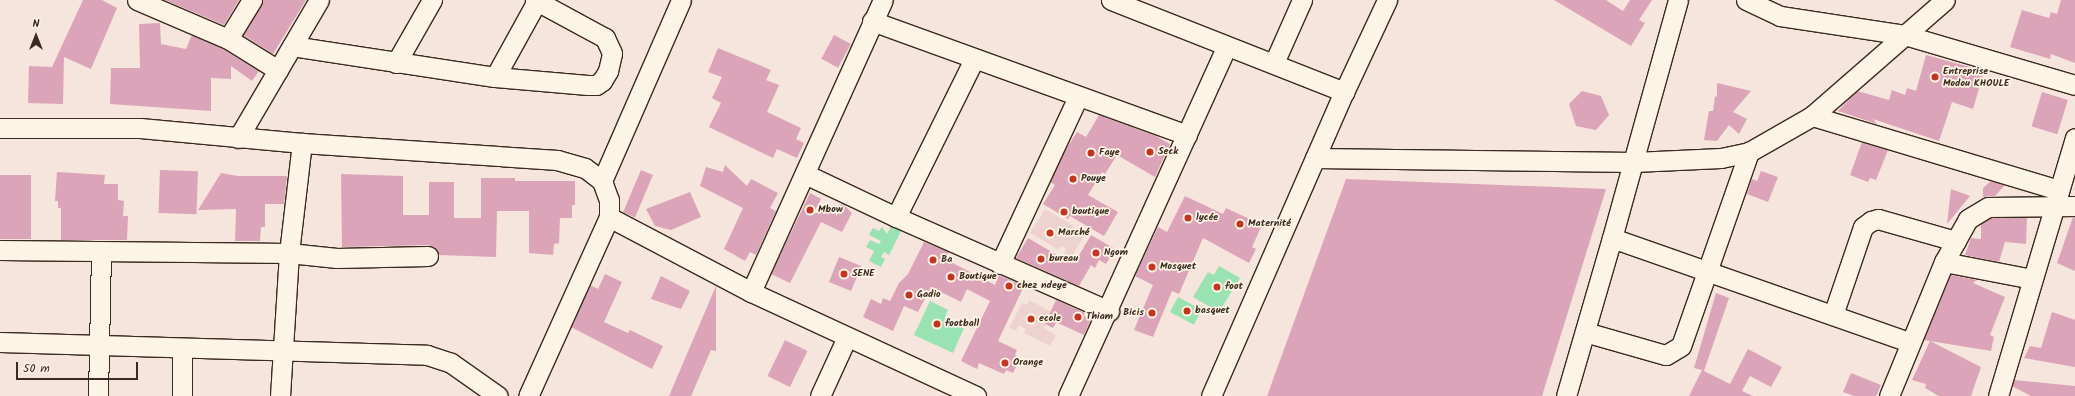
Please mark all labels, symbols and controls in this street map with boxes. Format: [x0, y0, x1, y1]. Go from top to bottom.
text: N [33, 15, 39, 33]
north arrow [16, 16, 56, 56]
place label: Entreprise Modou KHOULE [1943, 65, 2009, 88]
marker: Entreprise Modou KHOULE [1930, 72, 1940, 82]
place label: Seck [1158, 146, 1178, 158]
place label: Faye [1099, 147, 1120, 159]
marker: Seck [1145, 147, 1155, 157]
marker: Faye [1086, 148, 1096, 158]
place label: Pouye [1081, 173, 1106, 185]
marker: Pouye [1068, 174, 1078, 184]
place label: Mbow [818, 204, 843, 216]
marker: Mbow [805, 205, 815, 215]
place label: boutique [1072, 206, 1109, 218]
marker: boutique [1059, 207, 1069, 217]
place label: lycée [1196, 212, 1218, 224]
marker: lycée [1183, 213, 1193, 223]
place label: Maternité [1248, 218, 1291, 230]
marker: Maternité [1235, 219, 1245, 229]
place label: Marché [1058, 227, 1089, 239]
marker: Marché [1045, 228, 1055, 238]
place label: Ngom [1104, 247, 1128, 259]
marker: Ngom [1091, 248, 1101, 258]
place label: bureau [1049, 253, 1078, 265]
place label: Ba [941, 254, 952, 266]
marker: bureau [1036, 254, 1046, 264]
marker: Ba [928, 255, 938, 265]
place label: Mosquet [1160, 261, 1196, 273]
marker: Mosquet [1147, 262, 1157, 272]
place label: SENE [852, 268, 875, 280]
marker: SENE [839, 269, 849, 279]
place label: Boutique [959, 271, 997, 283]
marker: Boutique [946, 272, 956, 282]
place label: chez ndeye [1017, 280, 1067, 292]
marker: chez ndeye [1004, 281, 1014, 291]
place label: foot [1225, 281, 1243, 293]
marker: foot [1212, 282, 1222, 292]
place label: Gadio [917, 289, 941, 301]
marker: Gadio [904, 290, 914, 300]
place label: basquet [1195, 305, 1230, 317]
marker: basquet [1182, 306, 1192, 316]
place label: Bicis [1123, 307, 1144, 319]
marker: Bicis [1147, 308, 1157, 318]
place label: Thiam [1086, 311, 1113, 323]
marker: Thiam [1073, 312, 1083, 322]
place label: ecole [1039, 313, 1061, 325]
marker: ecole [1026, 314, 1036, 324]
place label: football [945, 318, 979, 330]
marker: football [932, 319, 942, 329]
scale bar [18, 354, 140, 380]
place label: Orange [1013, 357, 1043, 369]
marker: Orange [1000, 358, 1010, 368]
text: 50 m [23, 359, 50, 378]

